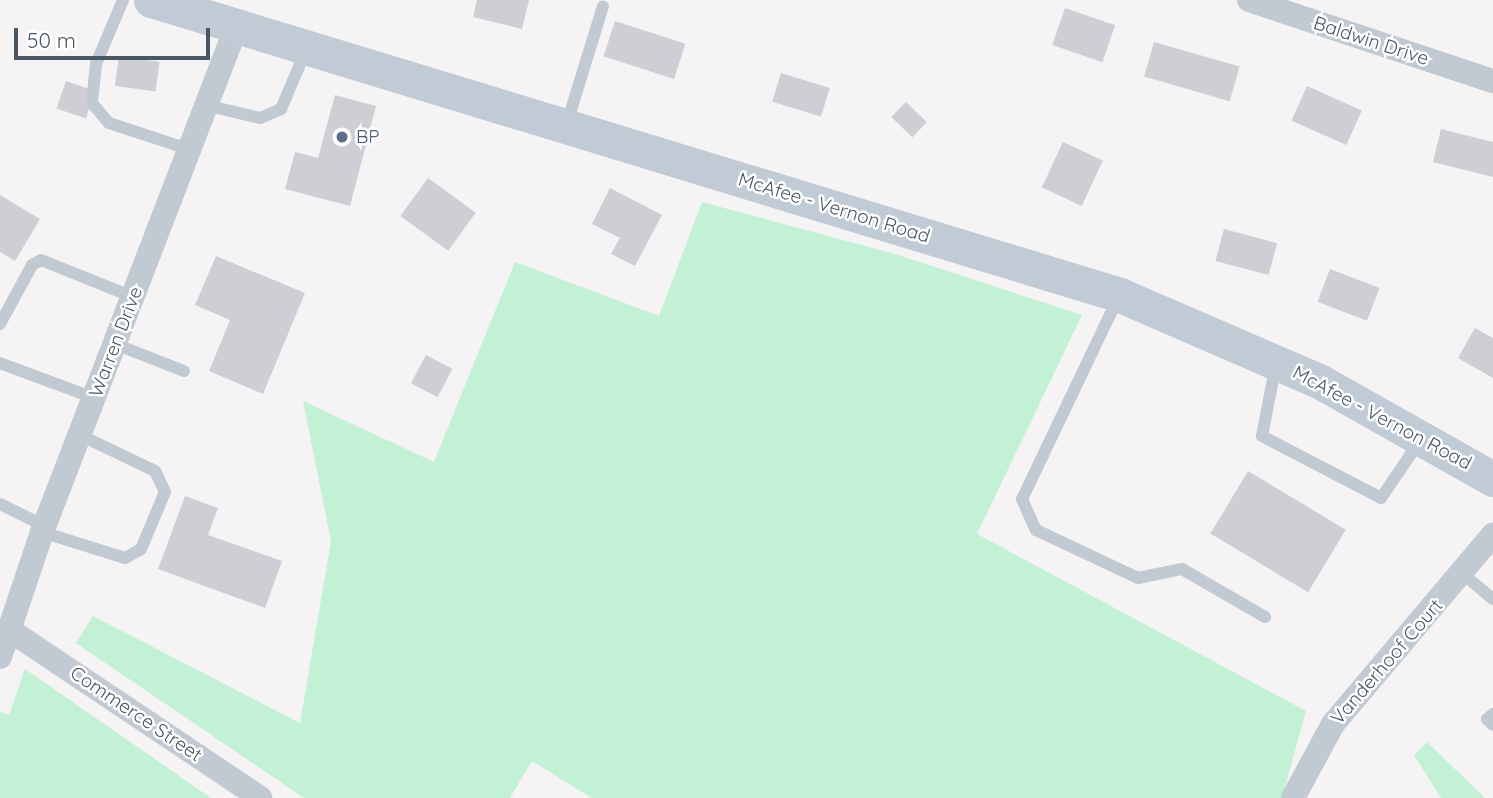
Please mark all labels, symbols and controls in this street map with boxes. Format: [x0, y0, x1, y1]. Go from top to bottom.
street label: Baldwin Drive [1310, 12, 1432, 70]
scale bar [18, 14, 214, 58]
text: 50 m [27, 27, 76, 53]
place label: BP [356, 126, 380, 148]
marker: BP [334, 129, 350, 145]
street label: McAfee - Vernon Road [735, 168, 933, 248]
street label: Warren Drive [84, 284, 148, 400]
street label: McAfee - Vernon Road [1289, 361, 1475, 475]
street label: Vanderhoof Court [1326, 595, 1448, 729]
street label: Commerce Street [66, 662, 206, 766]

